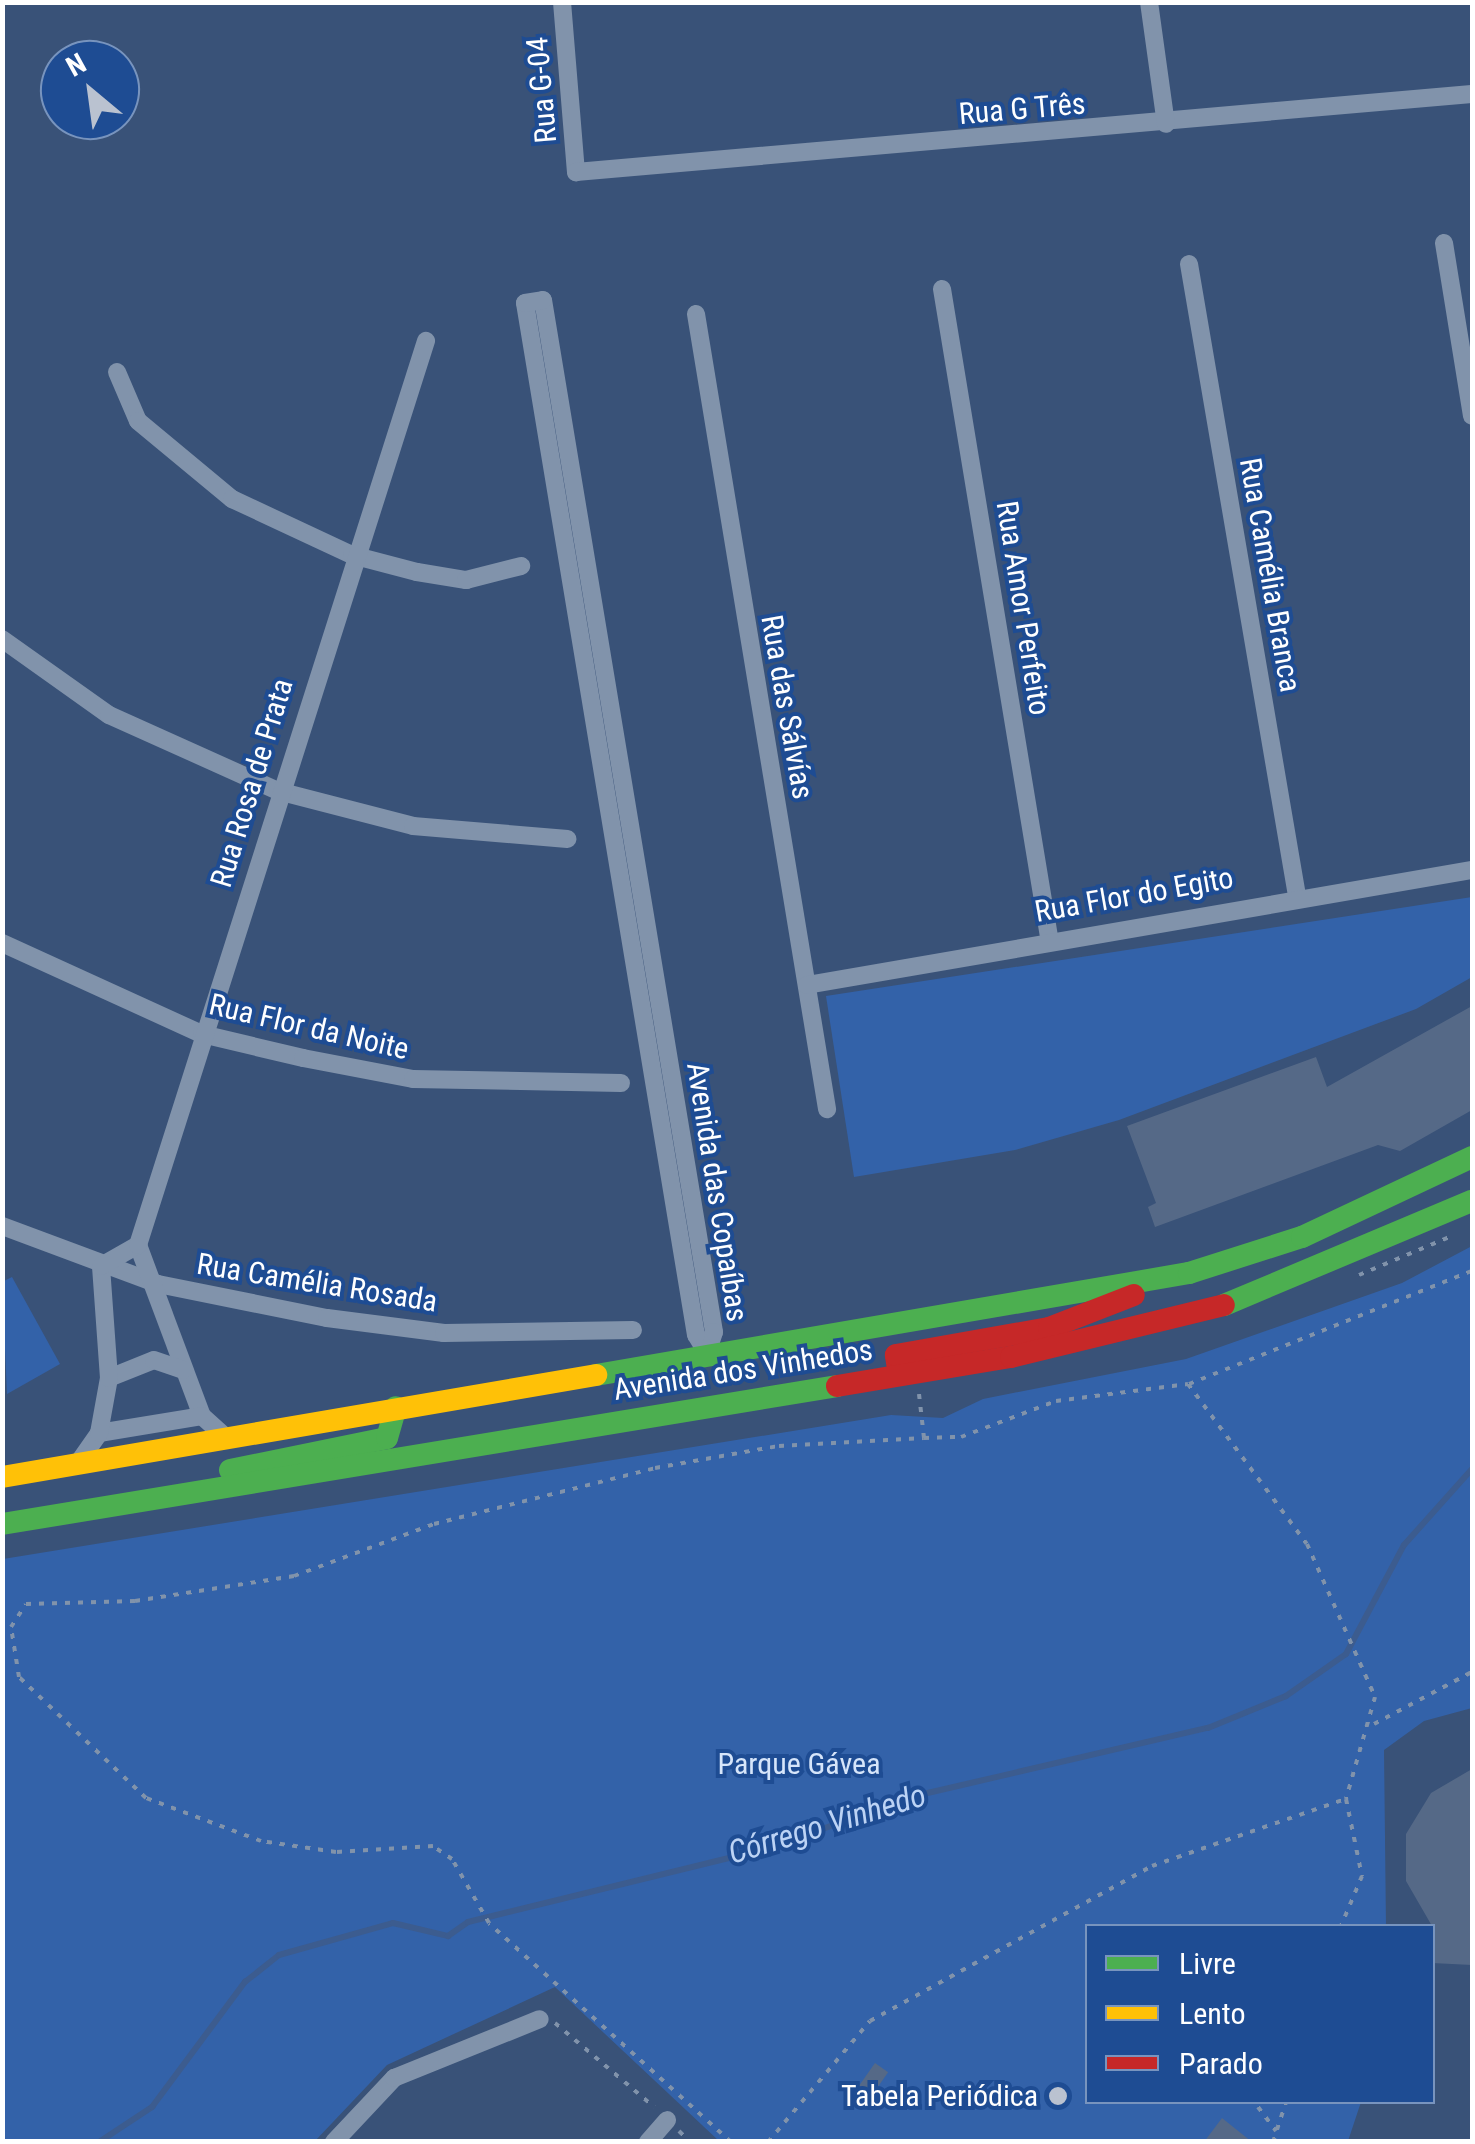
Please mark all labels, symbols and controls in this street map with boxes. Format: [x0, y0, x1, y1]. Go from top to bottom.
street label: Rua G-04 [519, 35, 565, 145]
north arrow [40, 40, 140, 140]
text: N [61, 46, 92, 84]
street label: Rua G Três [957, 86, 1087, 132]
street label: Rua Camélia Branca [1232, 455, 1308, 695]
street label: Rua Amor Perfeito [988, 498, 1058, 718]
street label: Rua das Sálvías [753, 612, 821, 802]
street label: Rua Rosa de Prata [203, 674, 301, 892]
street label: Rua Flor do Egito [1032, 860, 1236, 930]
street label: Rua Flor da Noite [206, 987, 412, 1067]
street label: Avenida das Copaíbas [679, 1060, 755, 1324]
street label: Rua Camélia Rosada [194, 1246, 440, 1320]
street label: Avenida dos Vinhedos [611, 1332, 875, 1408]
park label: Parque Gávea [717, 1746, 881, 1782]
water label: Córrego Vinhedo [724, 1776, 930, 1872]
legend [1085, 1924, 1435, 2104]
text: Livre [1179, 1946, 1236, 1981]
text: Lento [1179, 1996, 1246, 2031]
text: Parado [1179, 2046, 1263, 2081]
place label: Tabela Periódica [841, 2078, 1038, 2114]
marker: Tabela Periódica [1047, 2085, 1069, 2107]

